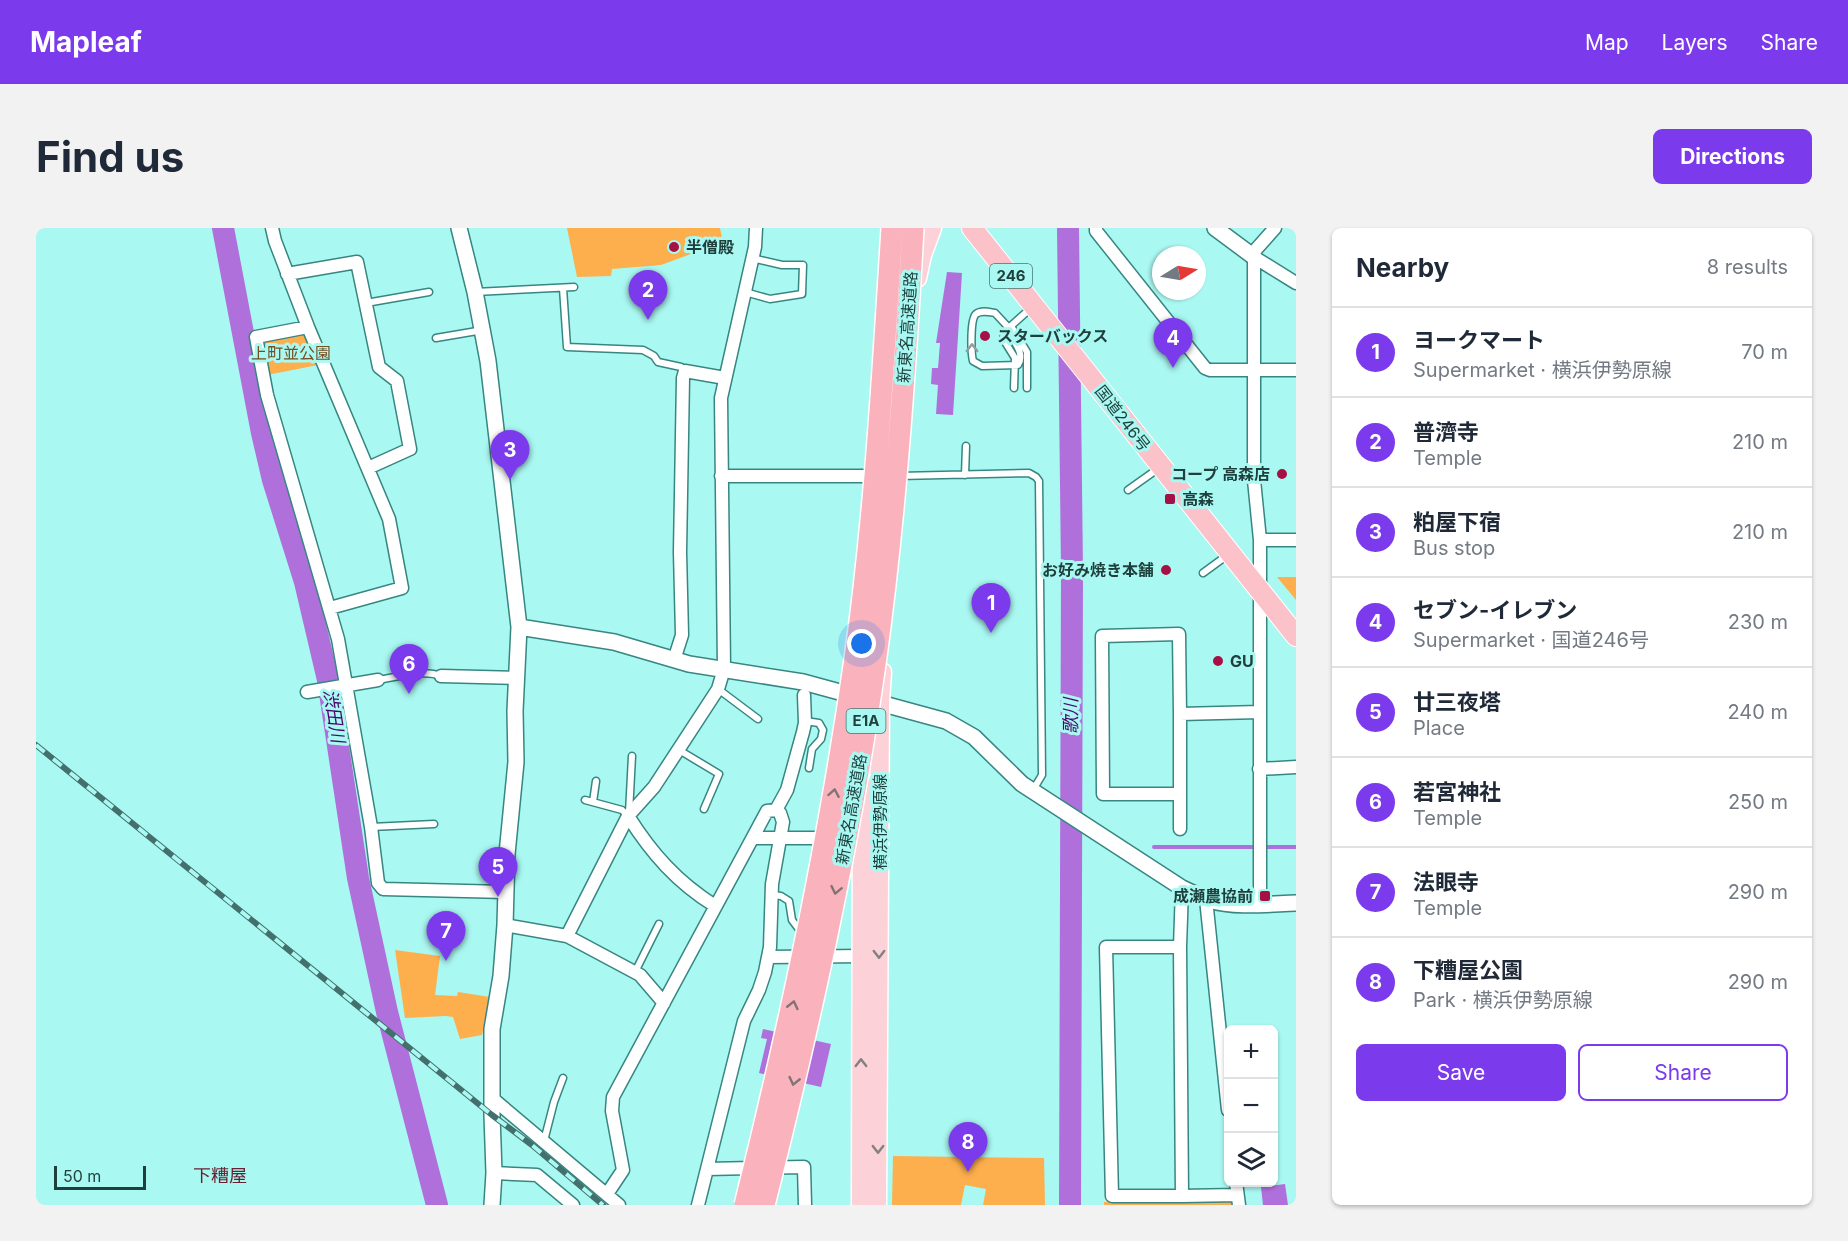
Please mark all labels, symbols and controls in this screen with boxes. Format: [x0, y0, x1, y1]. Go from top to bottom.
text: Mapleaf [30, 25, 142, 59]
text: Map [1585, 30, 1629, 55]
text: Layers [1662, 30, 1728, 55]
text: Share [1761, 30, 1818, 55]
button: Directions [1653, 129, 1812, 184]
text: Find us [36, 131, 184, 182]
place label: 半僧殿 [686, 237, 734, 257]
marker: 半僧殿 [667, 240, 681, 254]
north arrow [1152, 246, 1206, 300]
text: Nearby [1356, 252, 1449, 283]
text: 8 results [1707, 255, 1788, 279]
road number: 246 [990, 264, 1032, 288]
pin: 2 [628, 270, 668, 320]
street label: 新東名高速道路 [893, 270, 921, 384]
pin: 4 [1154, 318, 1192, 368]
place label: スターバックス [997, 326, 1108, 346]
text: ヨークマート [1413, 327, 1545, 353]
marker: スターバックス [978, 329, 992, 343]
text: 1 [1371, 340, 1380, 364]
text: 70 m [1741, 340, 1788, 364]
park label: 上町並公園 [251, 343, 331, 363]
one-way arrow [966, 343, 978, 352]
text: Supermarket · 横浜伊勢原線 [1413, 358, 1672, 382]
street label: 国道246号 [1091, 381, 1155, 455]
text: 普濟寺 [1413, 419, 1479, 445]
pin: 3 [490, 430, 530, 480]
text: 2 [1369, 430, 1382, 454]
text: 210 m [1732, 430, 1788, 454]
text: Temple [1413, 446, 1482, 470]
place label: コープ 高森店 [1171, 464, 1270, 484]
marker: コープ 高森店 [1275, 467, 1289, 481]
place label: 高森 [1182, 489, 1214, 509]
marker: 高森 [1163, 492, 1177, 506]
text: 粕屋下宿 [1413, 509, 1501, 535]
text: 3 [1369, 520, 1382, 544]
text: 210 m [1732, 520, 1788, 544]
text: Bus stop [1413, 536, 1495, 560]
place label: お好み焼き本舗 [1042, 560, 1154, 580]
marker: お好み焼き本舗 [1159, 563, 1173, 577]
pin: 1 [972, 584, 1010, 633]
text: セブン-イレブン [1413, 597, 1577, 623]
text: 4 [1369, 610, 1382, 634]
text: 230 m [1728, 610, 1788, 634]
text: Supermarket · 国道246号 [1413, 628, 1649, 652]
your location [847, 629, 876, 658]
pin: 6 [390, 644, 428, 694]
place label: GU [1230, 651, 1254, 671]
marker: GU [1211, 654, 1225, 668]
water label: 渋田川 [320, 688, 349, 746]
text: 廿三夜塔 [1413, 689, 1501, 715]
water label: 歌川 [1060, 696, 1081, 734]
text: 5 [1369, 700, 1382, 724]
text: 240 m [1727, 700, 1788, 724]
road number: E1A [846, 709, 886, 733]
text: Place [1413, 716, 1465, 740]
street label: 新東名高速道路 [831, 752, 871, 866]
street label: 横浜伊勢原線 [870, 774, 890, 870]
text: 若宮神社 [1413, 779, 1501, 805]
one-way arrow [827, 788, 839, 798]
text: 6 [1369, 790, 1382, 814]
text: 250 m [1728, 790, 1788, 814]
text: Temple [1413, 806, 1482, 830]
pin: 5 [478, 848, 518, 897]
text: 法眼寺 [1413, 869, 1479, 895]
text: 7 [1370, 880, 1381, 904]
text: 290 m [1728, 880, 1788, 904]
one-way arrow [831, 885, 844, 895]
place label: 成瀬農協前 [1173, 886, 1253, 906]
marker: 成瀬農協前 [1258, 889, 1272, 903]
text: Temple [1413, 896, 1482, 920]
pin: 7 [426, 912, 466, 961]
one-way arrow [873, 950, 885, 959]
text: 下糟屋公園 [1413, 957, 1523, 983]
text: 8 [1369, 970, 1382, 994]
text: 290 m [1728, 970, 1788, 994]
text: Park · 横浜伊勢原線 [1413, 988, 1593, 1012]
one-way arrow [786, 1000, 799, 1010]
map controls [1224, 1025, 1278, 1187]
button: + [1224, 1025, 1278, 1079]
button: Save [1356, 1044, 1566, 1101]
button: Share [1578, 1044, 1788, 1101]
one-way arrow [855, 1058, 867, 1067]
one-way arrow [789, 1076, 802, 1086]
button: − [1224, 1079, 1278, 1133]
pin: 8 [948, 1122, 988, 1172]
button: layers [1224, 1133, 1278, 1187]
one-way arrow [871, 1145, 884, 1154]
scale bar [54, 1163, 146, 1190]
district label: 下糟屋 [193, 1165, 247, 1186]
text: 50 m [63, 1166, 101, 1186]

